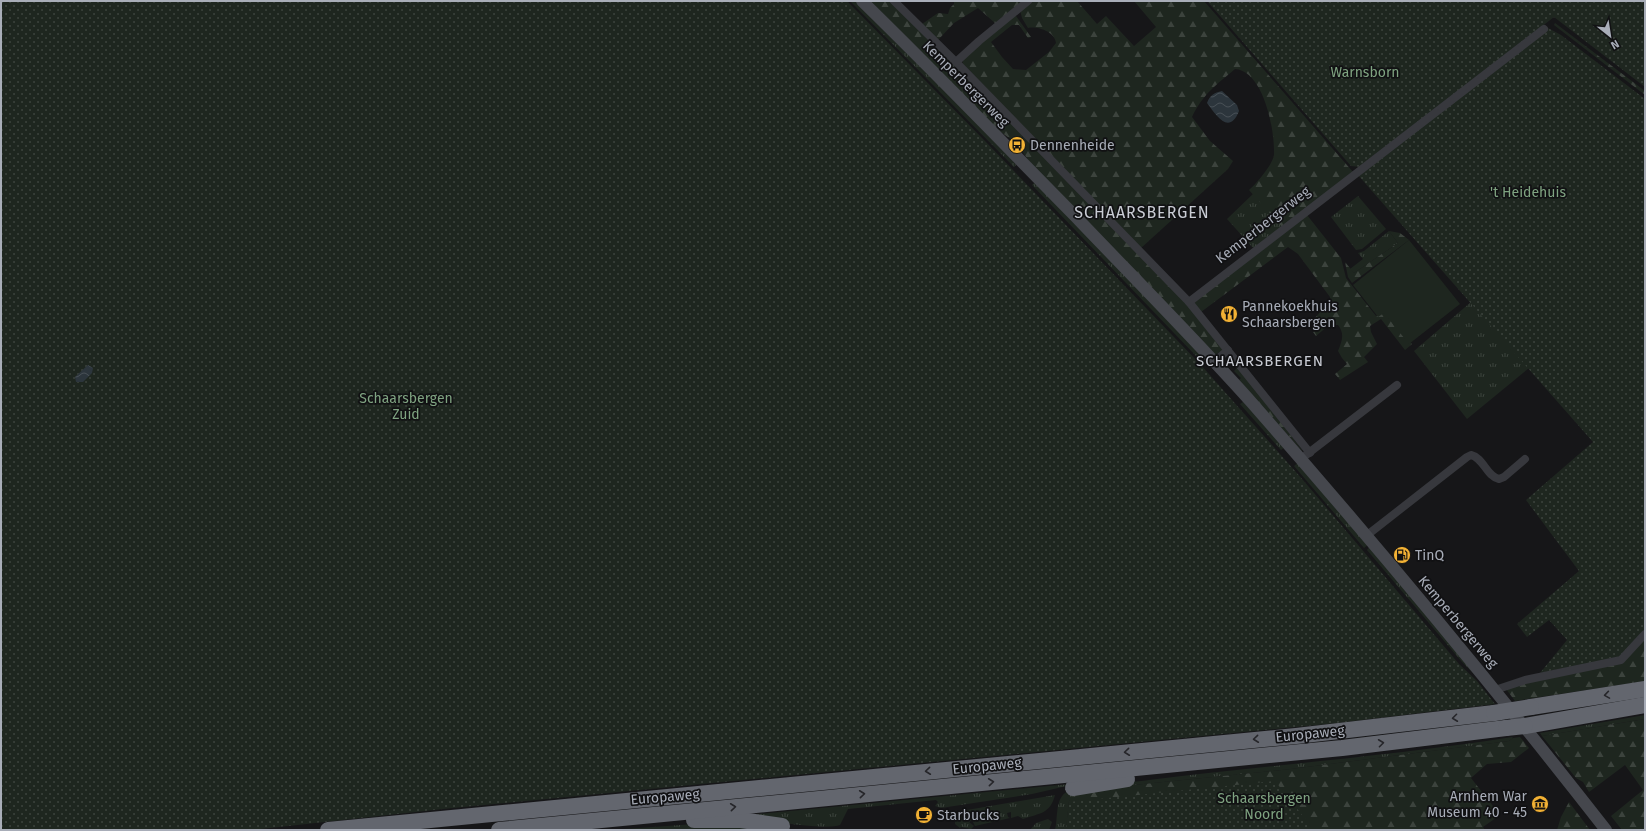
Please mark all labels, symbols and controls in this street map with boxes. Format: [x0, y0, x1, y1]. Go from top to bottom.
north arrow [1590, 16, 1630, 56]
street label: Kemperbergerweg [919, 37, 1013, 131]
text: N [1608, 37, 1621, 52]
park label: Warnsborn [1330, 64, 1400, 81]
bus stop icon: Dennenheide [1007, 135, 1027, 155]
place label: Dennenheide [1030, 137, 1115, 154]
street label: Kemperbergerweg [1212, 182, 1314, 267]
park label: 't Heidehuis [1490, 184, 1566, 201]
district label: SCHAARSBERGEN [1074, 203, 1210, 222]
place label: Pannekoekhuis Schaarsbergen [1242, 298, 1338, 331]
restaurant icon: Pannekoekhuis Schaarsbergen [1219, 304, 1239, 324]
district label: SCHAARSBERGEN [1196, 352, 1324, 370]
park label: Schaarsbergen Zuid [359, 390, 453, 423]
fuel station icon: TinQ [1392, 545, 1412, 565]
place label: TinQ [1415, 547, 1444, 564]
street label: Kemperbergerweg [1414, 572, 1502, 672]
one-way arrow [1603, 690, 1610, 699]
one-way arrow [1452, 713, 1458, 722]
street label: Europaweg [1275, 722, 1346, 746]
one-way arrow [1253, 735, 1259, 744]
one-way arrow [1378, 739, 1384, 748]
one-way arrow [1124, 747, 1130, 756]
street label: Europaweg [952, 754, 1023, 778]
one-way arrow [925, 767, 931, 776]
one-way arrow [988, 777, 994, 786]
street label: Europaweg [630, 785, 701, 808]
place label: Arnhem War Museum 40 - 45 [1427, 788, 1528, 821]
one-way arrow [859, 790, 865, 799]
park label: Schaarsbergen Noord [1217, 790, 1311, 823]
museum icon: Arnhem War Museum 40 - 45 [1530, 794, 1550, 814]
one-way arrow [730, 803, 736, 812]
cafe icon: Starbucks [914, 805, 934, 825]
place label: Starbucks [937, 807, 1000, 824]

